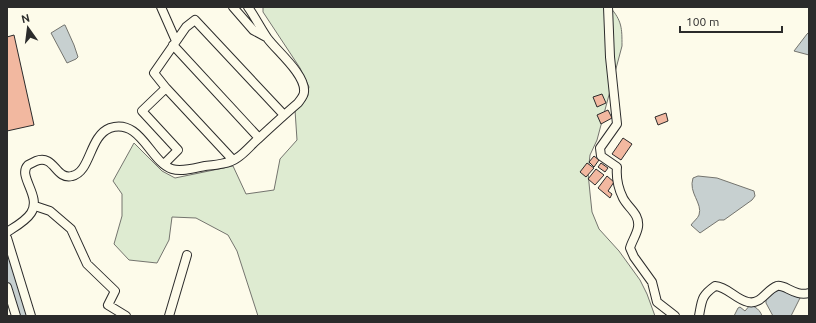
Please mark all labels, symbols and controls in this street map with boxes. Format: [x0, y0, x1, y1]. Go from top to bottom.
north arrow [8, 8, 48, 48]
scale bar [680, 8, 782, 34]
text: N [20, 11, 31, 25]
text: 100 m [686, 15, 719, 28]

